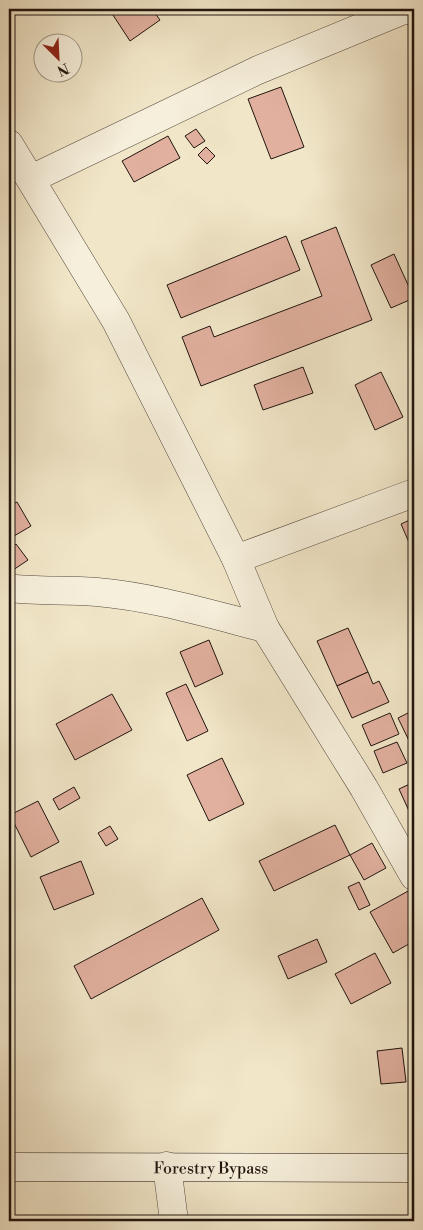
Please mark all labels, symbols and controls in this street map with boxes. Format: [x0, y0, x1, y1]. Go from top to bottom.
north arrow [32, 32, 82, 82]
text: N [54, 58, 72, 79]
street label: Forestry Bypass [154, 1158, 268, 1179]

